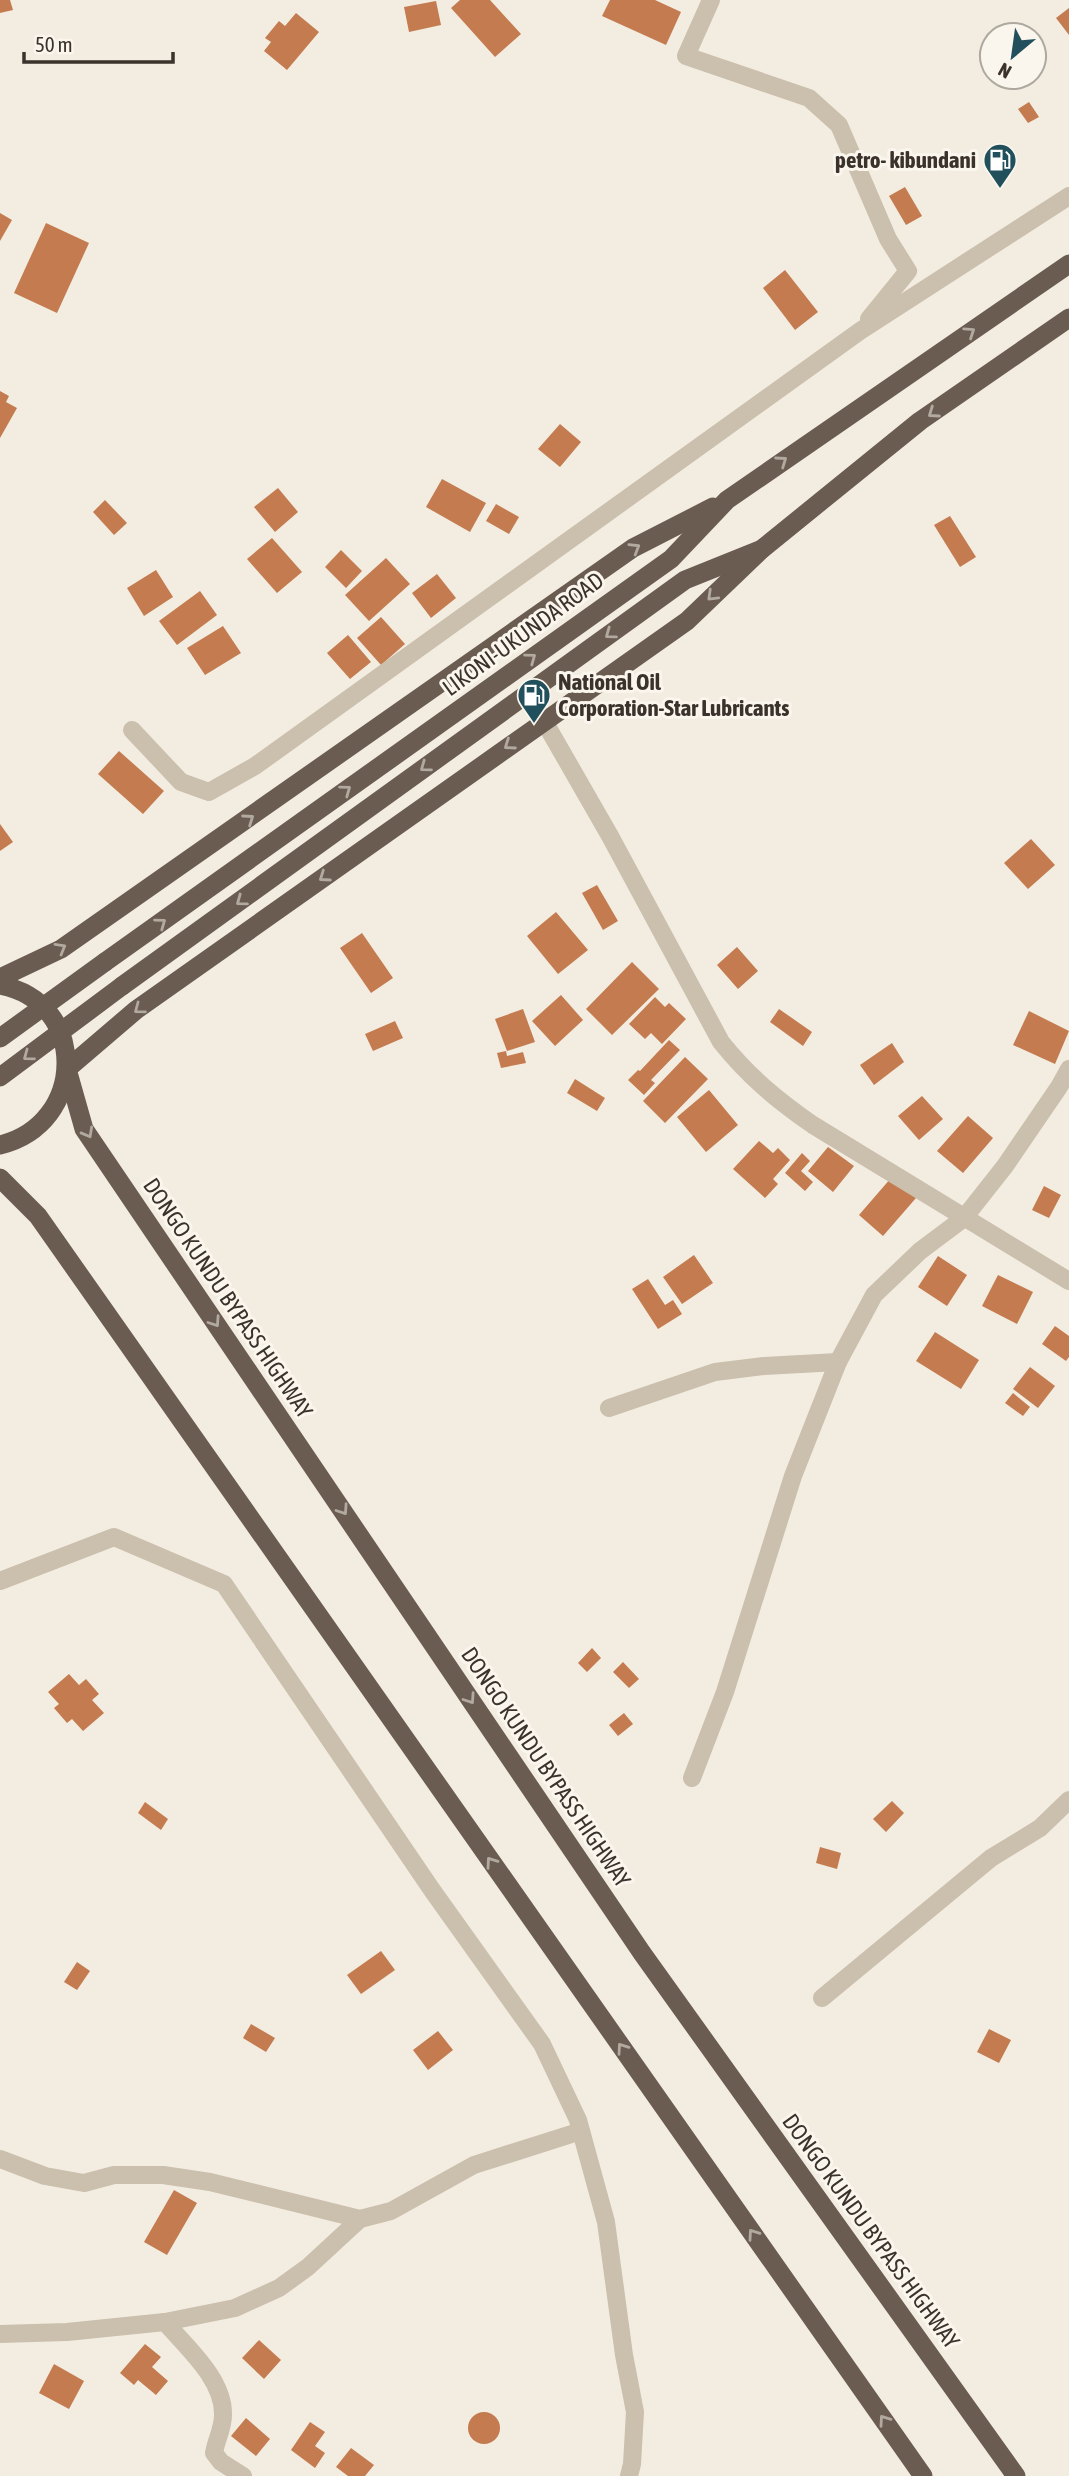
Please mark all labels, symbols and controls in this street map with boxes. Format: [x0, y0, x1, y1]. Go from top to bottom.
scale bar [24, 21, 173, 65]
north arrow [978, 21, 1048, 91]
text: 50 m [35, 32, 73, 56]
text: N [995, 59, 1015, 83]
fuel station icon: petro- kibundani [981, 141, 1019, 190]
place label: petro- kibundani [835, 147, 976, 173]
one-way arrow [962, 328, 975, 340]
one-way arrow [927, 405, 940, 418]
one-way arrow [774, 457, 787, 469]
one-way arrow [628, 543, 641, 556]
street label: LIKONI-UKUNDA ROAD [438, 567, 608, 701]
one-way arrow [708, 588, 721, 601]
one-way arrow [605, 626, 617, 638]
one-way arrow [523, 654, 536, 666]
place label: National Oil Corporation-Star Lubricants [558, 669, 789, 721]
fuel station icon: National Oil Corporation-Star Lubricants [515, 676, 553, 725]
one-way arrow [504, 737, 517, 749]
one-way arrow [420, 759, 433, 771]
one-way arrow [338, 786, 351, 799]
one-way arrow [241, 814, 254, 827]
one-way arrow [319, 869, 332, 881]
one-way arrow [236, 892, 249, 905]
one-way arrow [153, 918, 166, 931]
one-way arrow [54, 943, 67, 956]
one-way arrow [134, 1000, 146, 1013]
one-way arrow [23, 1048, 36, 1061]
one-way arrow [80, 1126, 94, 1138]
street label: DONGO KUNDU BYPASS HIGHWAY [138, 1173, 318, 1423]
one-way arrow [207, 1314, 219, 1327]
one-way arrow [334, 1502, 347, 1515]
street label: DONGO KUNDU BYPASS HIGHWAY [456, 1642, 636, 1892]
one-way arrow [462, 1691, 475, 1704]
one-way arrow [487, 1857, 499, 1870]
one-way arrow [618, 2043, 630, 2056]
street label: DONGO KUNDU BYPASS HIGHWAY [777, 2109, 965, 2354]
one-way arrow [749, 2229, 761, 2242]
one-way arrow [880, 2415, 892, 2428]

